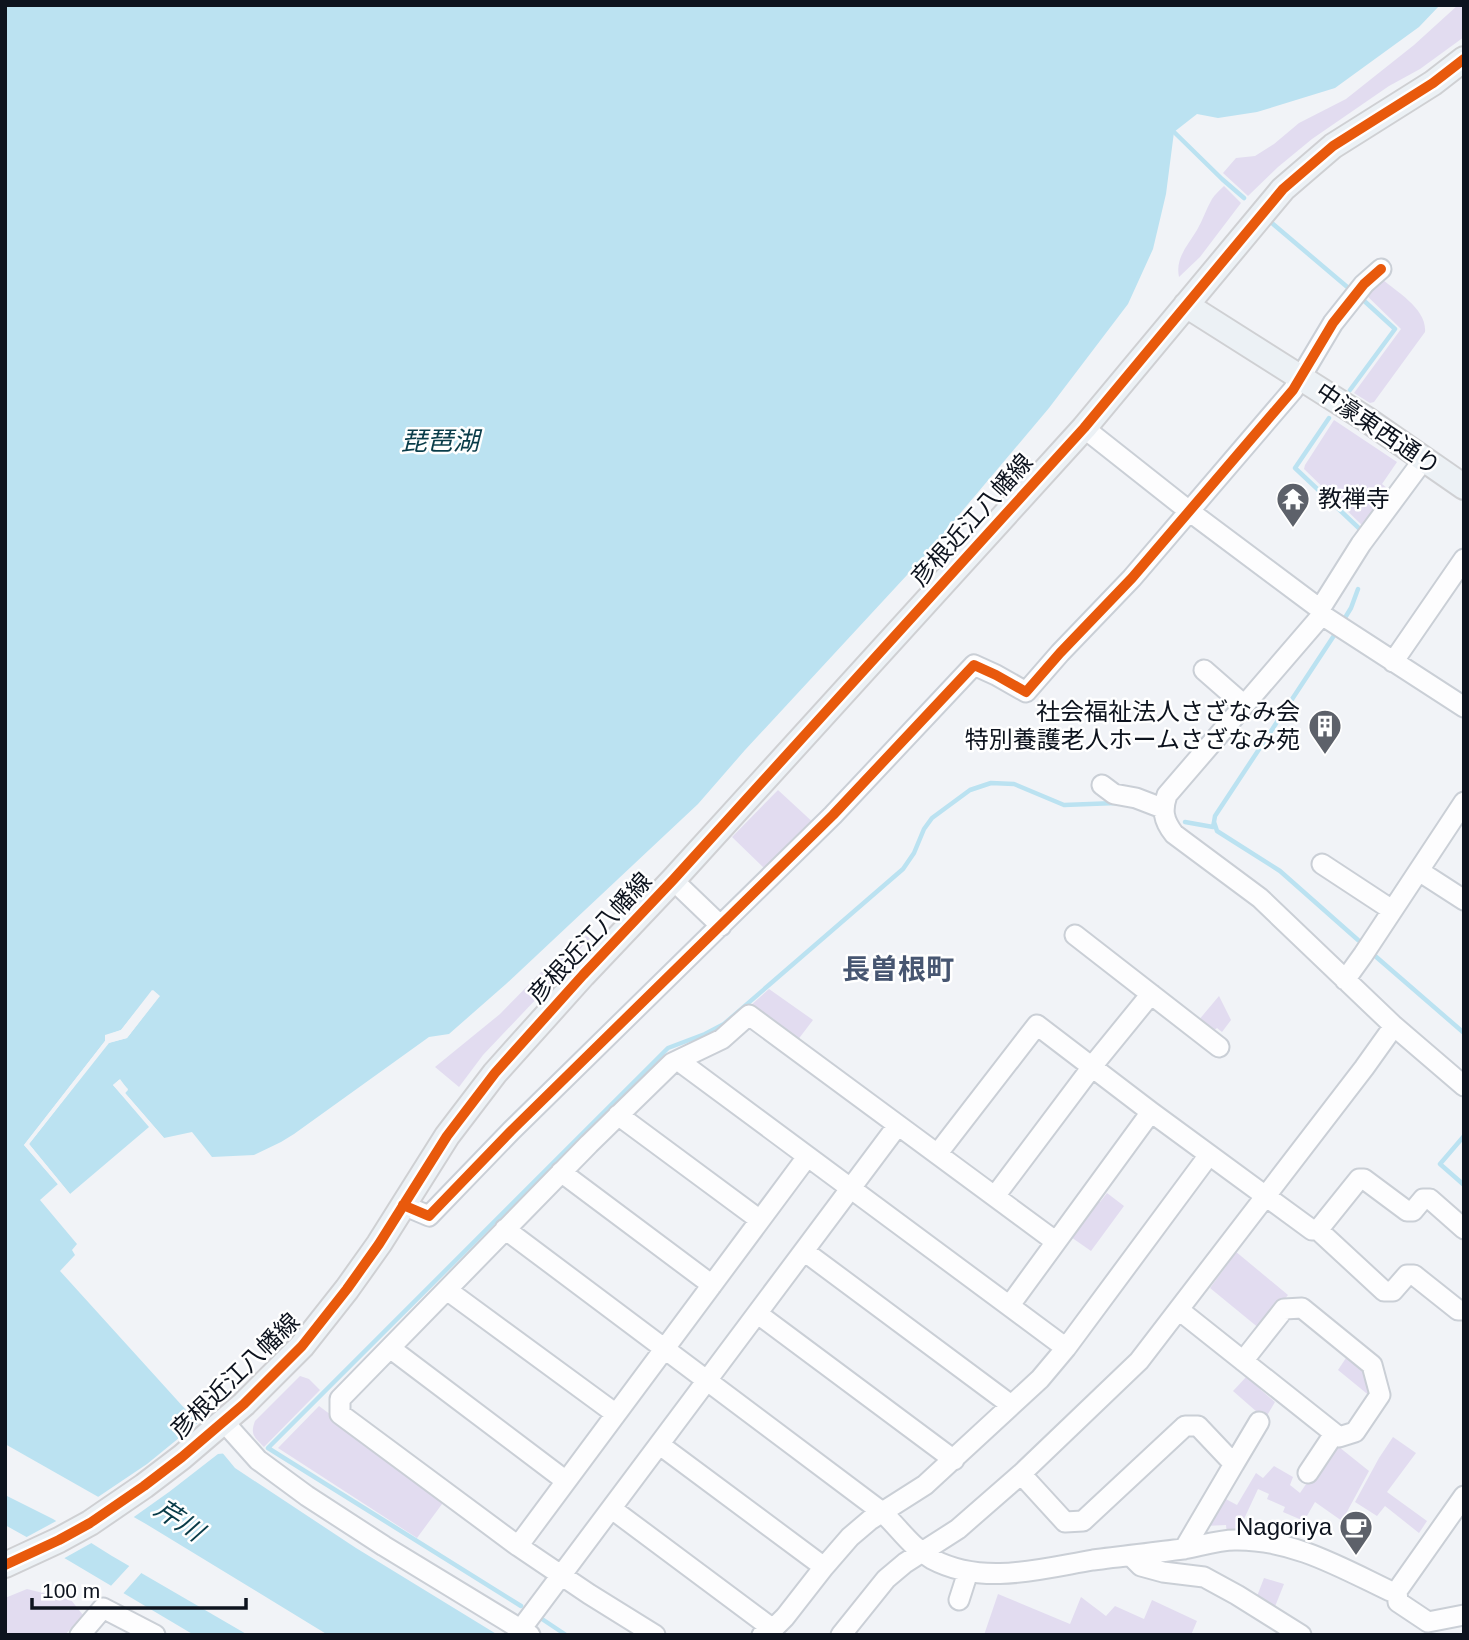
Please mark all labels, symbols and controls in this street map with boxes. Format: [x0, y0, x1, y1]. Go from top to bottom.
street label: 中濠東西通り [1311, 377, 1446, 480]
water label: 琵琶湖 [401, 426, 483, 456]
street label: 彦根近江八幡線 [905, 448, 1038, 591]
temple icon: 教禅寺 [1274, 480, 1312, 529]
place label: 教禅寺 [1318, 485, 1390, 512]
place label: 社会福祉法人さざなみ会 特別養護老人ホームさざなみ苑 [965, 698, 1300, 753]
building icon: 社会福祉法人さざなみ会 特別養護老人ホームさざなみ苑 [1306, 707, 1344, 756]
street label: 彦根近江八幡線 [522, 867, 657, 1008]
district label: 長曽根町 [842, 954, 954, 985]
street label: 彦根近江八幡線 [165, 1308, 304, 1444]
water label: 芹川 [149, 1493, 211, 1549]
cafe icon: Nagoriya [1337, 1508, 1375, 1557]
place label: Nagoriya [1236, 1513, 1333, 1540]
scale bar [32, 1566, 245, 1610]
text: 100 m [42, 1579, 100, 1602]

